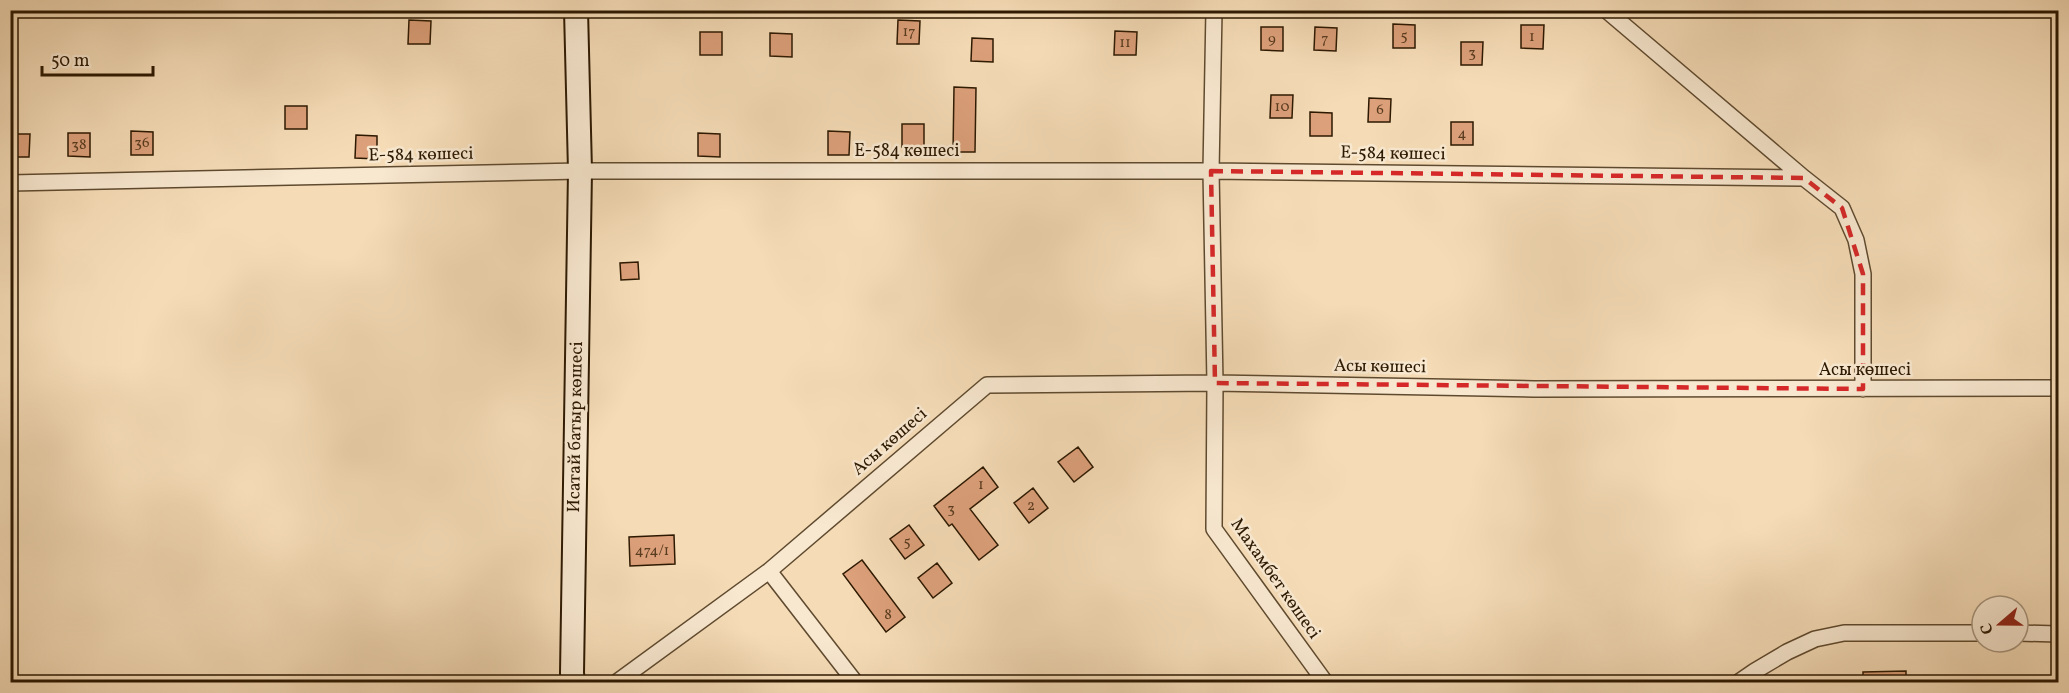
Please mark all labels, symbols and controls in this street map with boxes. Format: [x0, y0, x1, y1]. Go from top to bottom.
house number: 17 [902, 22, 916, 43]
house number: 5 [1400, 26, 1408, 47]
house number: 1 [1529, 27, 1535, 48]
house number: 9 [1268, 29, 1276, 50]
house number: 7 [1321, 29, 1329, 50]
house number: 11 [1119, 33, 1131, 54]
scale bar [42, 39, 153, 77]
house number: 3 [1468, 43, 1476, 64]
text: 50 m [51, 49, 90, 74]
house number: 10 [1275, 97, 1289, 118]
house number: 6 [1376, 100, 1384, 121]
house number: 4 [1458, 124, 1467, 145]
house number: 36 [134, 133, 150, 154]
house number: 38 [71, 135, 87, 156]
street label: Е-584 көшесі [854, 139, 960, 164]
street label: Е-584 көшесі [1340, 141, 1446, 167]
street label: Е-584 көшесі [368, 142, 474, 168]
street label: Исатай батыр көшесі [562, 341, 590, 513]
street label: Асы көшесі [1334, 354, 1426, 380]
street label: Асы көшесі [1819, 358, 1911, 383]
street label: Асы көшесі [847, 402, 933, 482]
house number: 1 [978, 475, 984, 496]
house number: 2 [1027, 496, 1035, 517]
house number: 3 [947, 499, 955, 520]
street label: Махамбет көшесі [1224, 513, 1326, 645]
house number: 5 [903, 532, 911, 553]
house number: 474/1 [635, 541, 669, 562]
north arrow [1970, 594, 2030, 654]
house number: 8 [884, 605, 892, 626]
text: С [1976, 620, 2000, 637]

